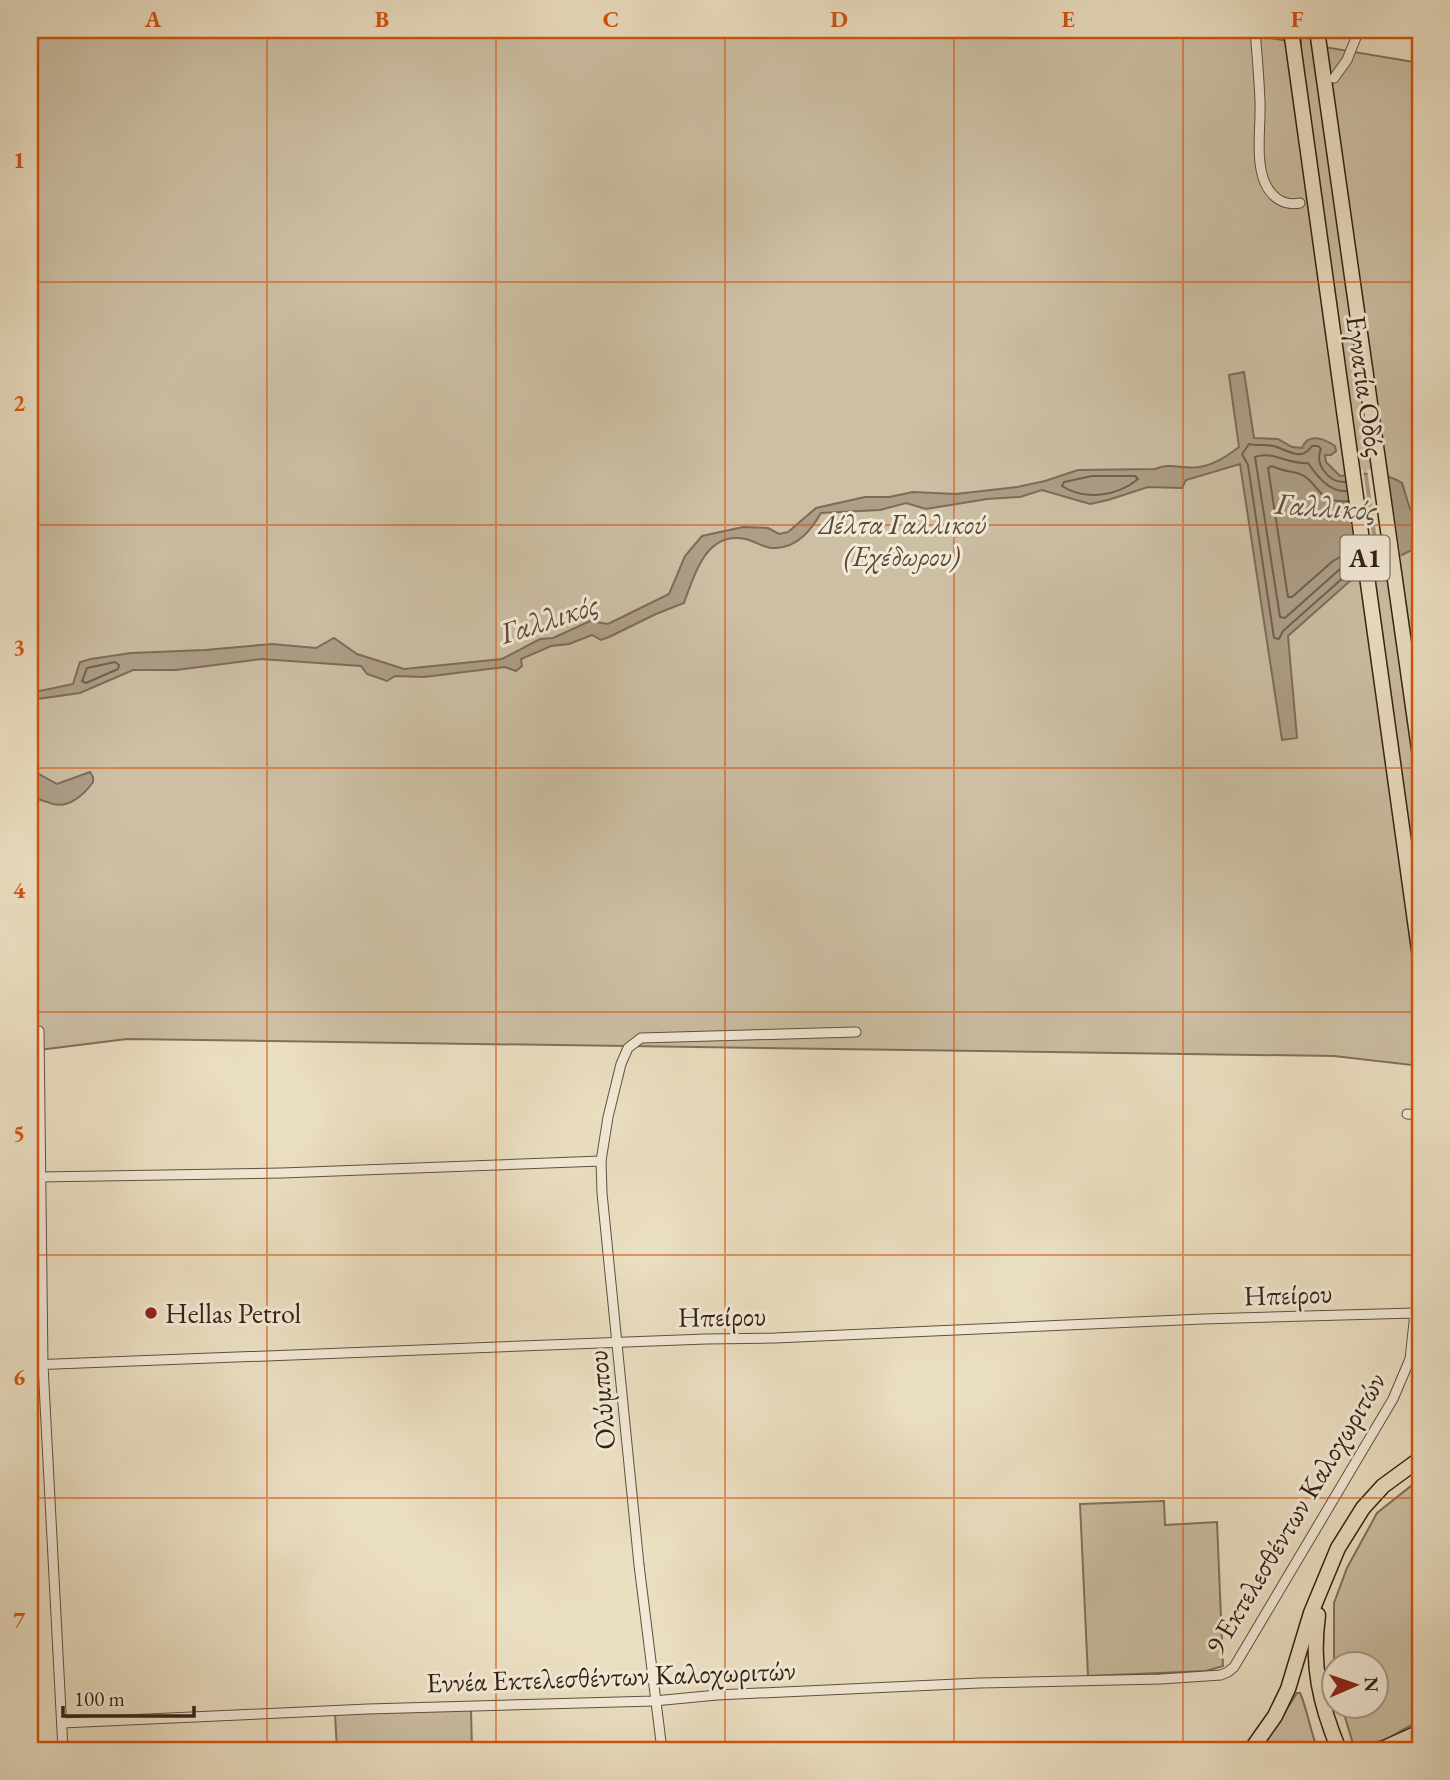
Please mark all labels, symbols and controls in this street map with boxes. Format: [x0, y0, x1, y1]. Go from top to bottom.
text: A [144, 4, 162, 34]
text: B [375, 4, 389, 34]
text: C [603, 4, 619, 34]
text: D [830, 4, 848, 34]
text: E [1061, 4, 1075, 34]
text: F [1291, 4, 1304, 34]
text: 1 [13, 145, 25, 175]
street label: Εγνατία Οδός [1338, 313, 1394, 459]
text: 2 [13, 388, 25, 418]
water label: Γαλλικός [1273, 483, 1379, 530]
park label: Δέλτα Γαλλικού (Εχέδωρου) [817, 506, 986, 574]
road number: Α1 [1340, 536, 1390, 580]
water label: Γαλλικός [493, 584, 604, 653]
text: 3 [13, 632, 25, 662]
text: 4 [13, 875, 26, 905]
text: 5 [13, 1118, 25, 1148]
street label: Ηπείρου [1243, 1274, 1333, 1314]
place label: Hellas Petrol [165, 1295, 301, 1331]
street label: Ηπείρου [677, 1297, 767, 1335]
marker: Hellas Petrol [143, 1305, 159, 1321]
street label: Ολύμπου [579, 1349, 623, 1451]
text: 6 [13, 1362, 25, 1392]
street label: 9 Εκτελεσθέντων Καλοχωριτών [1196, 1365, 1394, 1661]
text: 7 [13, 1605, 26, 1635]
north arrow [1320, 1650, 1390, 1720]
street label: Εννέα Εκτελεσθέντων Καλοχωριτών [426, 1652, 796, 1700]
scale bar [63, 1675, 194, 1719]
text: N [1359, 1676, 1384, 1693]
text: 100 m [74, 1685, 125, 1712]

